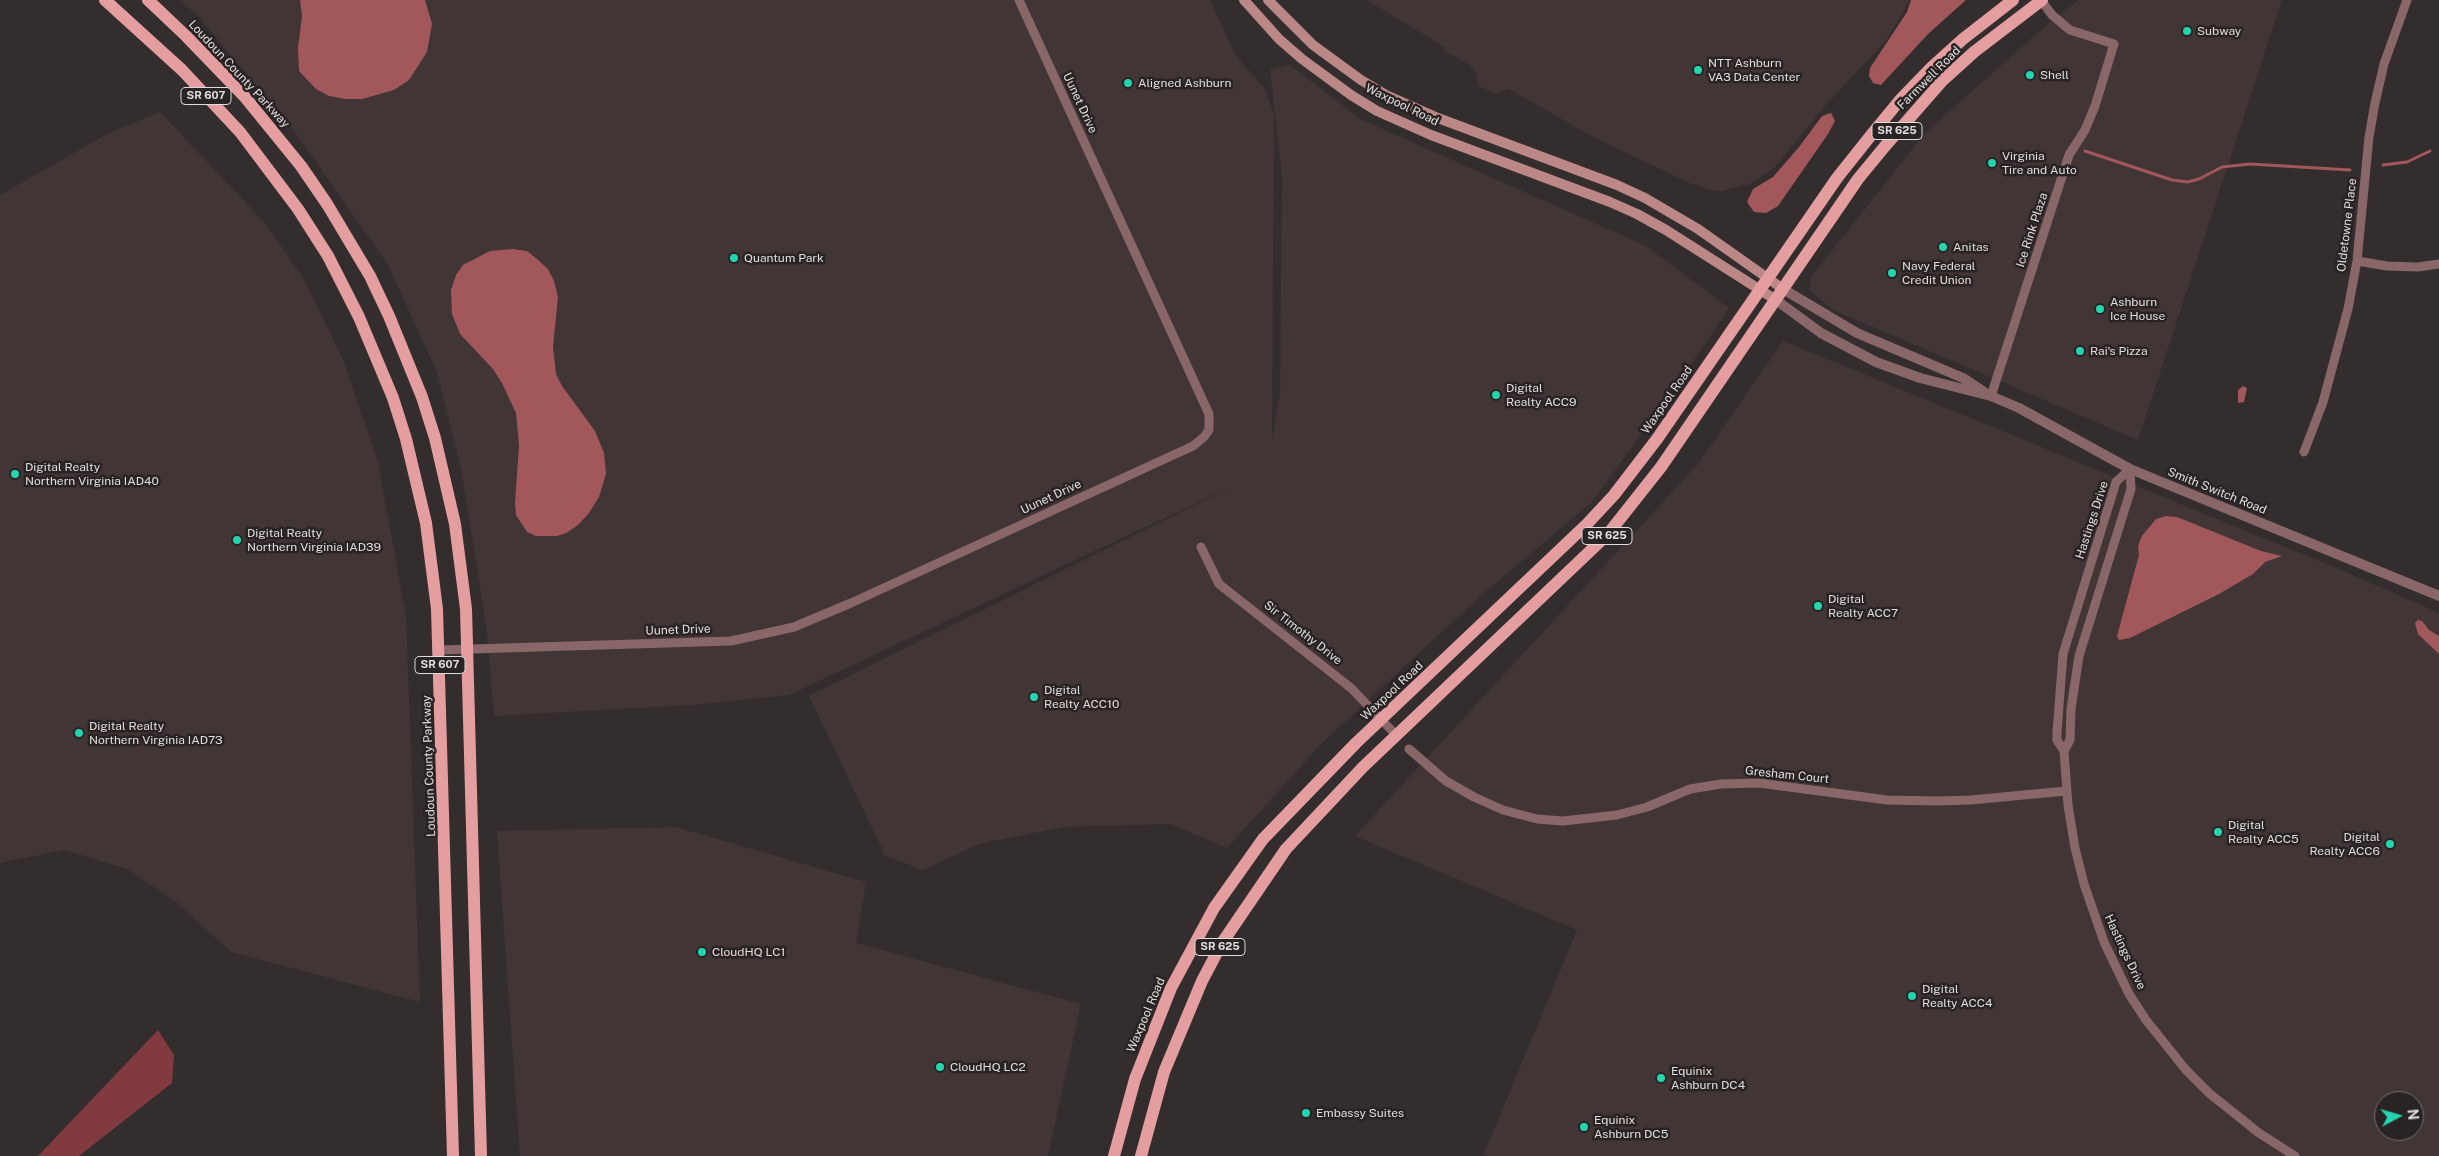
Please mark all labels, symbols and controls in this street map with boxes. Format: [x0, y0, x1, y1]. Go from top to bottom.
street label: Loudoun County Parkway [185, 17, 293, 131]
place label: Subway [2197, 24, 2241, 38]
marker: Subway [2181, 25, 2193, 37]
street label: Farmwell Road [1895, 44, 1963, 112]
place label: NTT Ashburn VA3 Data Center [1708, 56, 1800, 84]
marker: NTT Ashburn VA3 Data Center [1692, 64, 1704, 76]
place label: Shell [2040, 68, 2069, 82]
marker: Shell [2024, 69, 2036, 81]
street label: Uunet Drive [1060, 70, 1100, 136]
place label: Aligned Ashburn [1138, 76, 1231, 90]
marker: Aligned Ashburn [1122, 77, 1134, 89]
street label: Waxpool Road [1363, 81, 1441, 129]
road number: SR 607 [181, 88, 231, 104]
road number: SR 625 [1872, 122, 1922, 140]
place label: Virginia Tire and Auto [2002, 149, 2077, 177]
marker: Virginia Tire and Auto [1986, 157, 1998, 169]
street label: Oldetowne Place [2334, 177, 2360, 273]
street label: Ice Rink Plaza [2013, 191, 2051, 269]
place label: Anitas [1953, 240, 1989, 254]
marker: Anitas [1937, 241, 1949, 253]
place label: Quantum Park [744, 251, 824, 265]
marker: Quantum Park [728, 252, 740, 264]
place label: Navy Federal Credit Union [1902, 259, 1975, 287]
marker: Navy Federal Credit Union [1886, 267, 1898, 279]
place label: Ashburn Ice House [2110, 295, 2165, 323]
marker: Ashburn Ice House [2094, 303, 2106, 315]
place label: Rai's Pizza [2090, 344, 2148, 358]
marker: Rai's Pizza [2074, 345, 2086, 357]
street label: Waxpool Road [1638, 363, 1696, 437]
place label: Digital Realty ACC9 [1506, 381, 1577, 409]
marker: Digital Realty ACC9 [1490, 389, 1502, 401]
place label: Digital Realty Northern Virginia IAD40 [25, 460, 159, 488]
street label: Smith Switch Road [2165, 465, 2269, 517]
marker: Digital Realty Northern Virginia IAD40 [9, 468, 21, 480]
street label: Uunet Drive [1018, 477, 1084, 517]
street label: Hastings Drive [2073, 479, 2111, 561]
place label: Digital Realty Northern Virginia IAD39 [247, 526, 381, 554]
road number: SR 625 [1582, 528, 1632, 544]
marker: Digital Realty Northern Virginia IAD39 [231, 534, 243, 546]
place label: Digital Realty ACC7 [1828, 592, 1898, 620]
street label: Sir Timothy Drive [1261, 598, 1345, 668]
marker: Digital Realty ACC7 [1812, 600, 1824, 612]
street label: Uunet Drive [645, 622, 711, 638]
road number: SR 607 [415, 656, 465, 674]
street label: Waxpool Road [1358, 658, 1426, 724]
place label: Digital Realty ACC10 [1044, 683, 1119, 711]
marker: Digital Realty ACC10 [1028, 691, 1040, 703]
street label: Loudoun County Parkway [419, 695, 439, 837]
place label: Digital Realty Northern Virginia IAD73 [89, 719, 223, 747]
marker: Digital Realty Northern Virginia IAD73 [73, 727, 85, 739]
street label: Gresham Court [1744, 763, 1830, 787]
place label: Digital Realty ACC5 [2228, 818, 2299, 846]
marker: Digital Realty ACC5 [2212, 826, 2224, 838]
place label: Digital Realty ACC6 [2309, 830, 2380, 858]
marker: Digital Realty ACC6 [2384, 838, 2396, 850]
street label: Hastings Drive [2101, 912, 2149, 992]
road number: SR 625 [1195, 939, 1245, 956]
place label: CloudHQ LC1 [712, 945, 785, 959]
marker: CloudHQ LC1 [696, 946, 708, 958]
street label: Waxpool Road [1124, 975, 1168, 1055]
place label: Digital Realty ACC4 [1922, 982, 1993, 1010]
marker: Digital Realty ACC4 [1906, 990, 1918, 1002]
place label: CloudHQ LC2 [950, 1060, 1026, 1074]
marker: CloudHQ LC2 [934, 1061, 946, 1073]
place label: Equinix Ashburn DC4 [1671, 1064, 1745, 1092]
marker: Equinix Ashburn DC4 [1655, 1072, 1667, 1084]
north arrow [2374, 1091, 2424, 1141]
place label: Embassy Suites [1316, 1106, 1404, 1120]
marker: Embassy Suites [1300, 1107, 1312, 1119]
text: N [2404, 1108, 2421, 1121]
place label: Equinix Ashburn DC5 [1594, 1113, 1668, 1141]
marker: Equinix Ashburn DC5 [1578, 1121, 1590, 1133]

